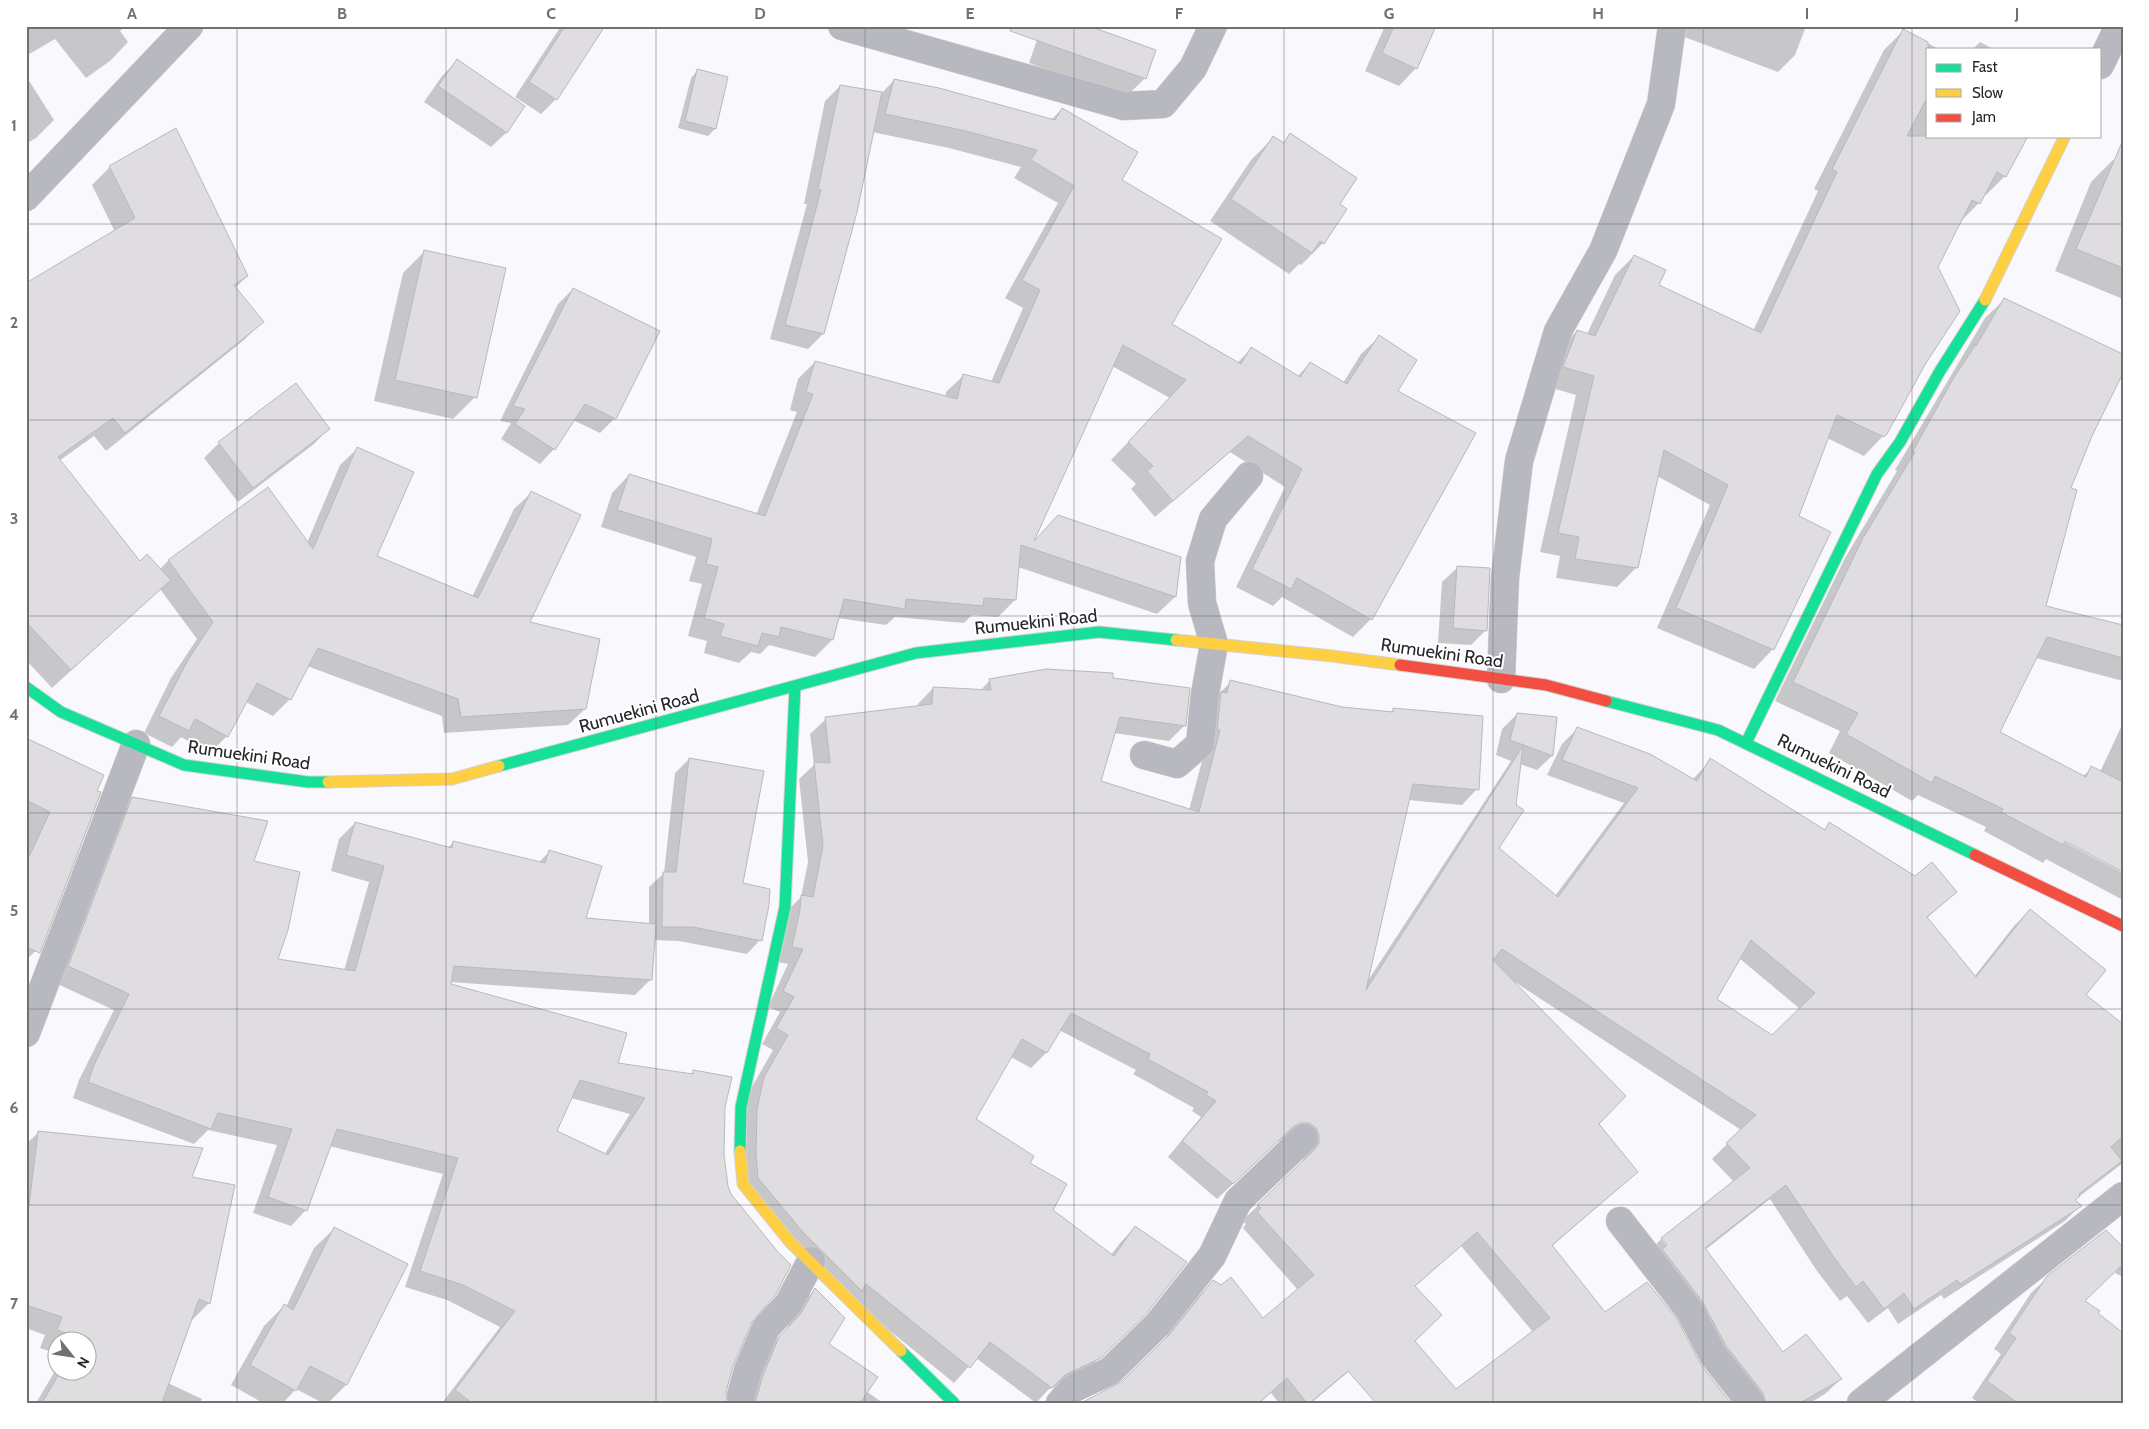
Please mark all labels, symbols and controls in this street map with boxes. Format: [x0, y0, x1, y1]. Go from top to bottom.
text: A [127, 4, 137, 23]
text: B [337, 4, 347, 23]
text: C [546, 4, 556, 23]
text: D [754, 4, 766, 23]
text: E [965, 4, 975, 23]
text: F [1175, 4, 1184, 23]
text: G [1384, 4, 1394, 23]
text: H [1592, 4, 1604, 23]
text: I [1805, 4, 1809, 23]
text: J [2014, 4, 2019, 23]
legend [1926, 48, 2102, 138]
text: Fast [1972, 58, 1997, 76]
text: Slow [1972, 84, 2003, 102]
text: Jam [1971, 108, 1996, 126]
text: 1 [11, 116, 17, 135]
text: 2 [10, 313, 18, 332]
text: 3 [10, 509, 18, 528]
street label: Rumuekini Road [974, 605, 1098, 639]
street label: Rumuekini Road [1379, 634, 1505, 672]
street label: Rumuekini Road [577, 684, 701, 738]
text: 4 [9, 705, 19, 724]
street label: Rumuekini Road [1774, 729, 1894, 803]
street label: Rumuekini Road [186, 736, 312, 774]
text: 5 [10, 901, 18, 920]
text: 6 [10, 1098, 19, 1117]
text: 7 [10, 1294, 19, 1313]
north arrow [48, 1332, 98, 1382]
text: N [73, 1354, 94, 1371]

